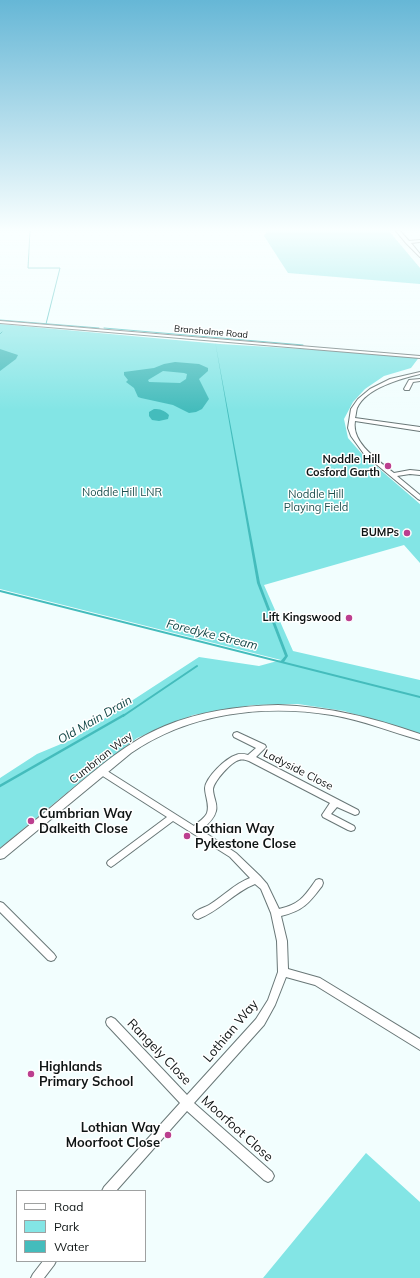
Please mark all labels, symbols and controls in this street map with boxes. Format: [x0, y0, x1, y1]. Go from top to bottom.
street label: Bransholme Road [174, 323, 248, 341]
place label: Noddle Hill Cosford Garth [306, 453, 380, 479]
marker: Noddle Hill Cosford Garth [383, 461, 393, 471]
park label: Noddle Hill LNR [82, 486, 162, 500]
park label: Noddle Hill Playing Field [284, 488, 348, 514]
place label: BUMPs [361, 526, 399, 540]
marker: BUMPs [402, 528, 412, 538]
place label: Lift Kingswood [263, 611, 341, 625]
marker: Lift Kingswood [344, 613, 354, 623]
water label: Foredyke Stream [165, 617, 259, 653]
water label: Old Main Drain [55, 693, 135, 747]
street label: Cumbrian Way [67, 729, 135, 787]
street label: Ladyside Close [261, 747, 335, 793]
place label: Cumbrian Way Dalkeith Close [39, 806, 132, 837]
marker: Cumbrian Way Dalkeith Close [26, 816, 36, 826]
place label: Lothian Way Pykestone Close [195, 821, 296, 852]
marker: Lothian Way Pykestone Close [182, 831, 192, 841]
street label: Lothian Way [200, 997, 262, 1065]
street label: Rangely Close [124, 1016, 194, 1088]
place label: Highlands Primary School [39, 1059, 133, 1090]
marker: Highlands Primary School [26, 1069, 36, 1079]
street label: Moorfoot Close [198, 1093, 276, 1165]
place label: Lothian Way Moorfoot Close [66, 1120, 160, 1151]
marker: Lothian Way Moorfoot Close [163, 1130, 173, 1140]
legend [16, 1190, 146, 1262]
text: Road [54, 1199, 83, 1214]
text: Park [54, 1219, 79, 1234]
text: Water [54, 1239, 89, 1254]

